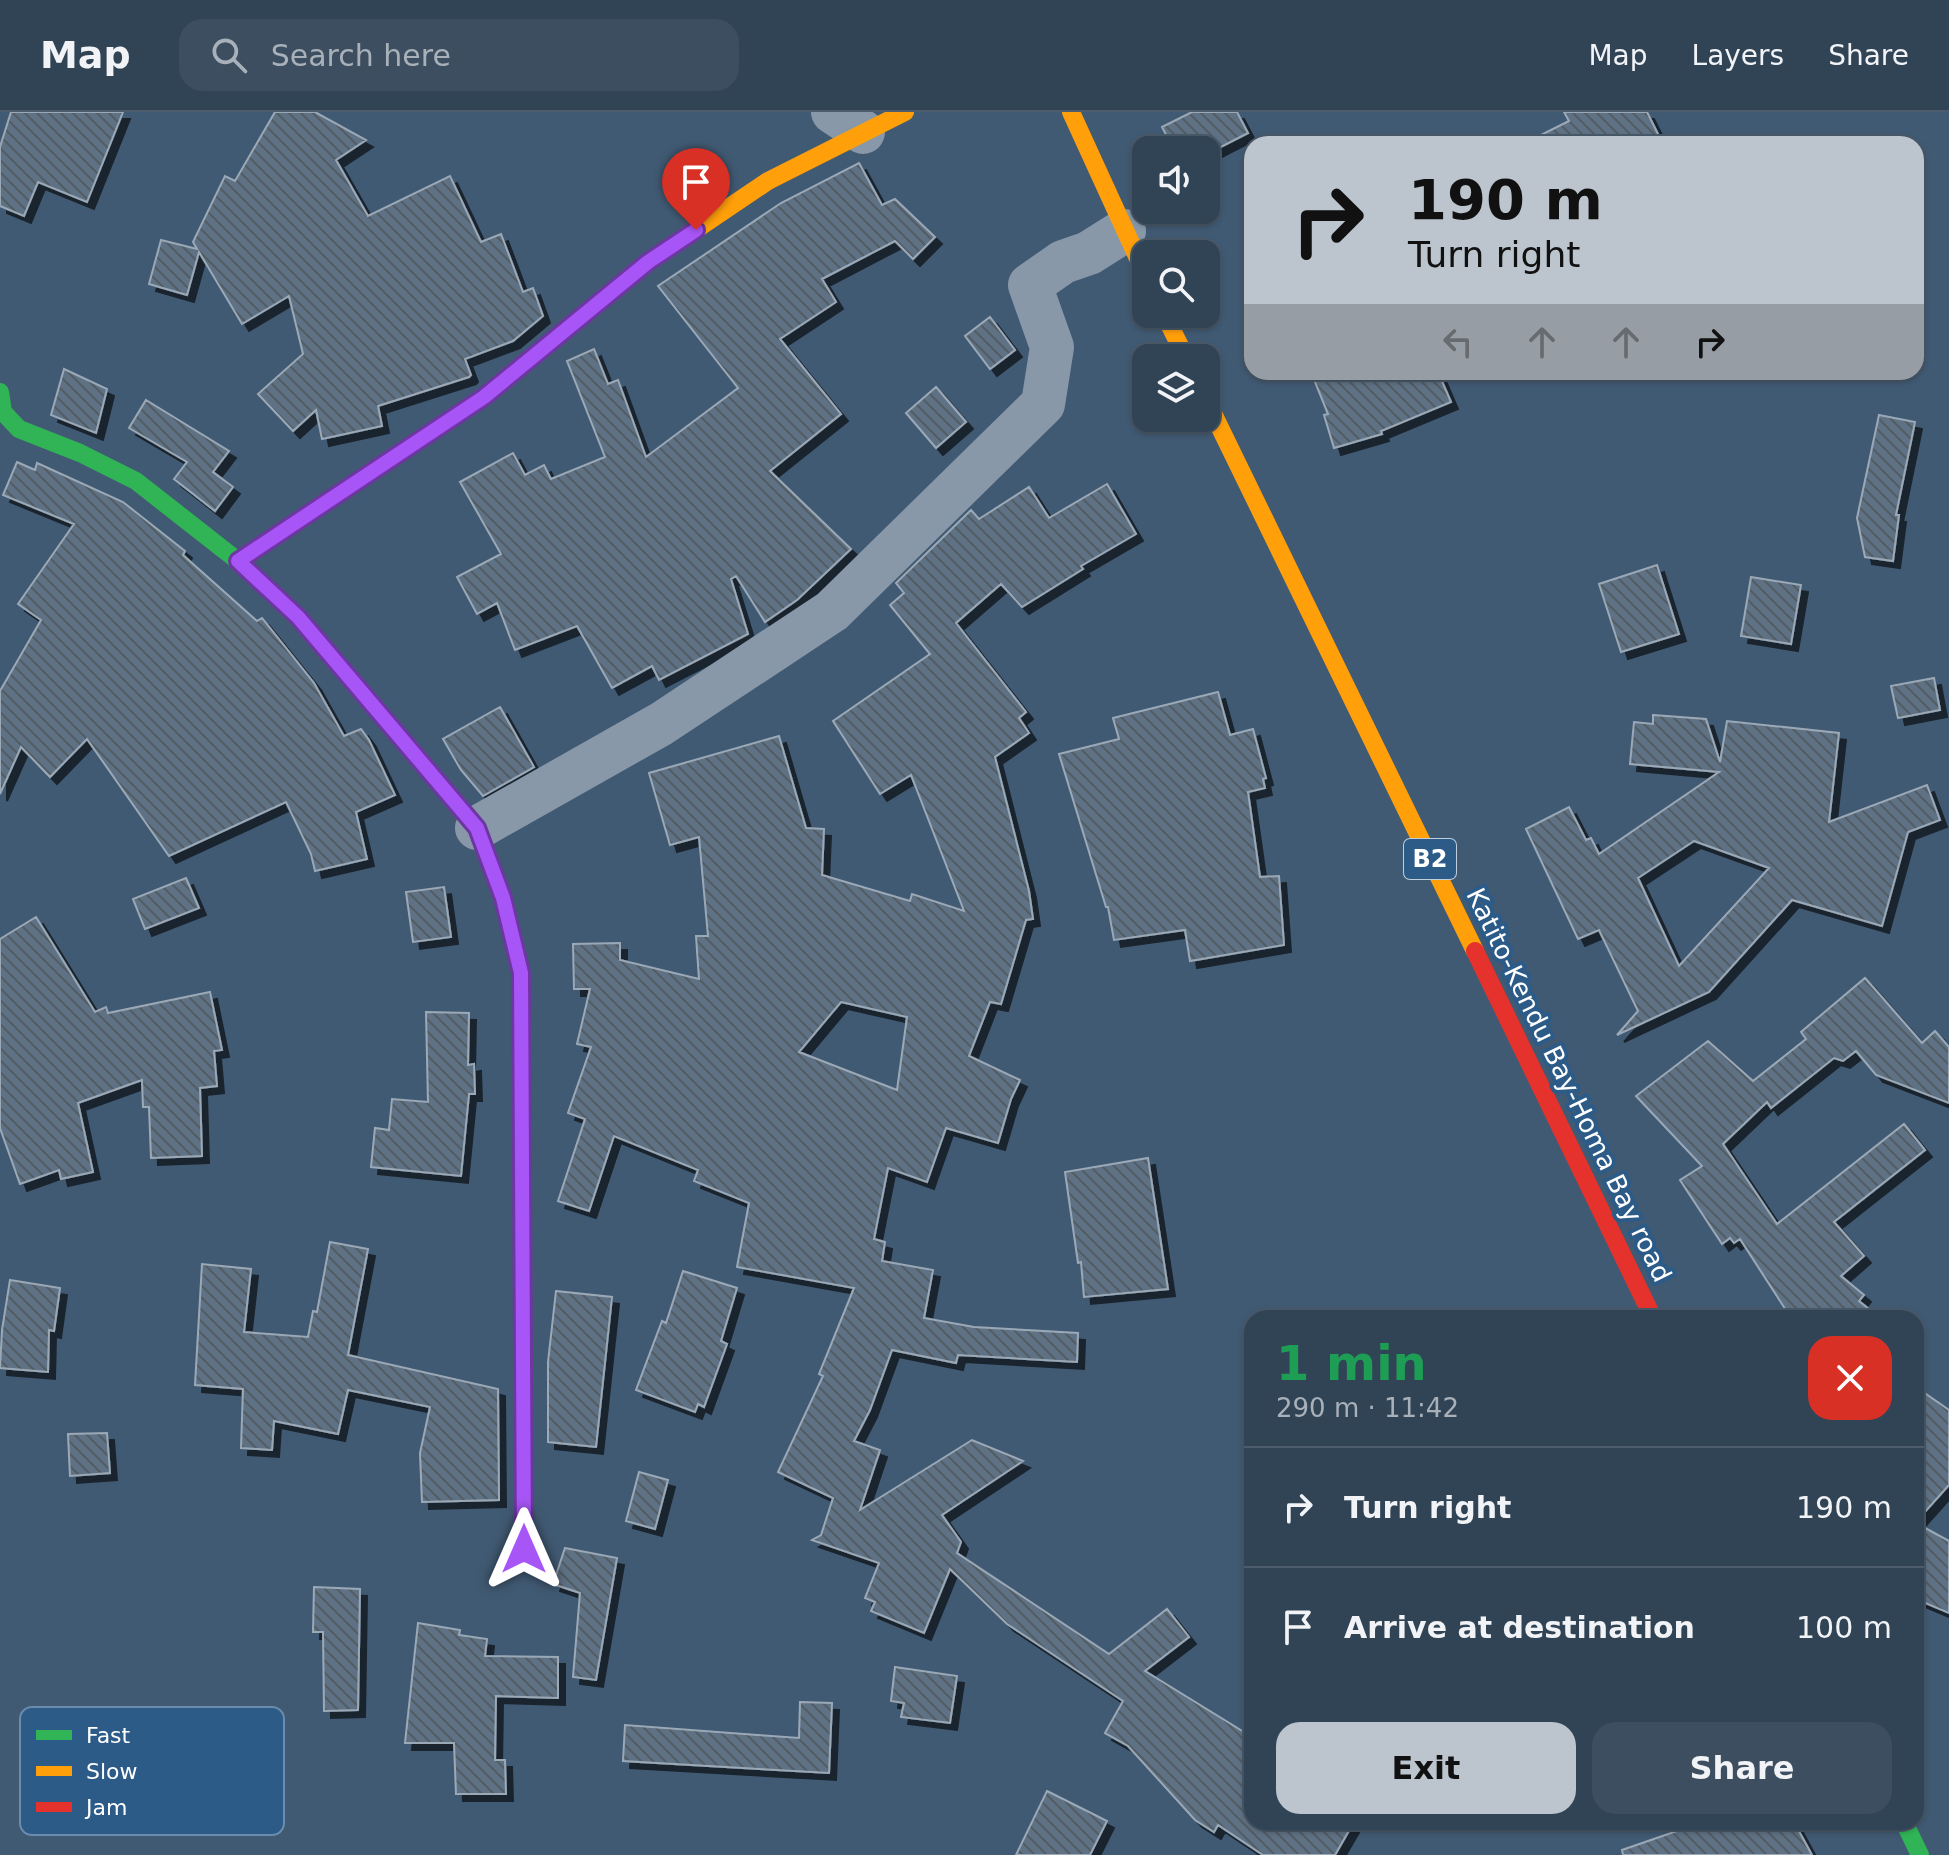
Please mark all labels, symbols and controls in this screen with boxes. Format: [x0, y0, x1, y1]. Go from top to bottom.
search box [179, 19, 739, 91]
text: Map [40, 33, 131, 77]
icon: search [207, 33, 251, 77]
text: Search here [271, 38, 451, 73]
text: Map [1588, 39, 1648, 72]
text: Layers [1692, 39, 1784, 72]
text: Share [1828, 39, 1909, 72]
map controls [1132, 136, 1220, 432]
button: sound [1132, 136, 1220, 224]
pin [662, 148, 730, 230]
icon: arrive [674, 160, 718, 204]
text: 190 m [1408, 167, 1603, 232]
icon: right [1276, 168, 1380, 272]
text: Turn right [1408, 234, 1580, 275]
button: search [1132, 240, 1220, 328]
icon: left [1436, 320, 1480, 364]
icon: ahead [1520, 320, 1564, 364]
icon: ahead [1604, 320, 1648, 364]
icon: right [1688, 320, 1732, 364]
button: layers [1132, 344, 1220, 432]
road number: B2 [1404, 839, 1456, 879]
street label: Katito-Kendu Bay-Homa Bay road [1460, 883, 1678, 1287]
text: 1 min [1276, 1335, 1427, 1391]
button: close [1808, 1336, 1892, 1420]
text: 290 m · 11:42 [1276, 1393, 1459, 1423]
icon: right [1276, 1485, 1320, 1529]
text: Turn right [1344, 1490, 1511, 1525]
text: 190 m [1796, 1490, 1892, 1525]
position arrow [482, 1507, 566, 1591]
icon: arrive [1276, 1605, 1320, 1649]
text: Arrive at destination [1344, 1610, 1695, 1645]
text: 100 m [1796, 1610, 1892, 1645]
legend [20, 1707, 284, 1835]
button: Exit [1276, 1722, 1576, 1814]
button: Share [1592, 1722, 1892, 1814]
text: Fast [86, 1723, 131, 1748]
text: Slow [86, 1759, 138, 1784]
text: Jam [84, 1795, 127, 1820]

